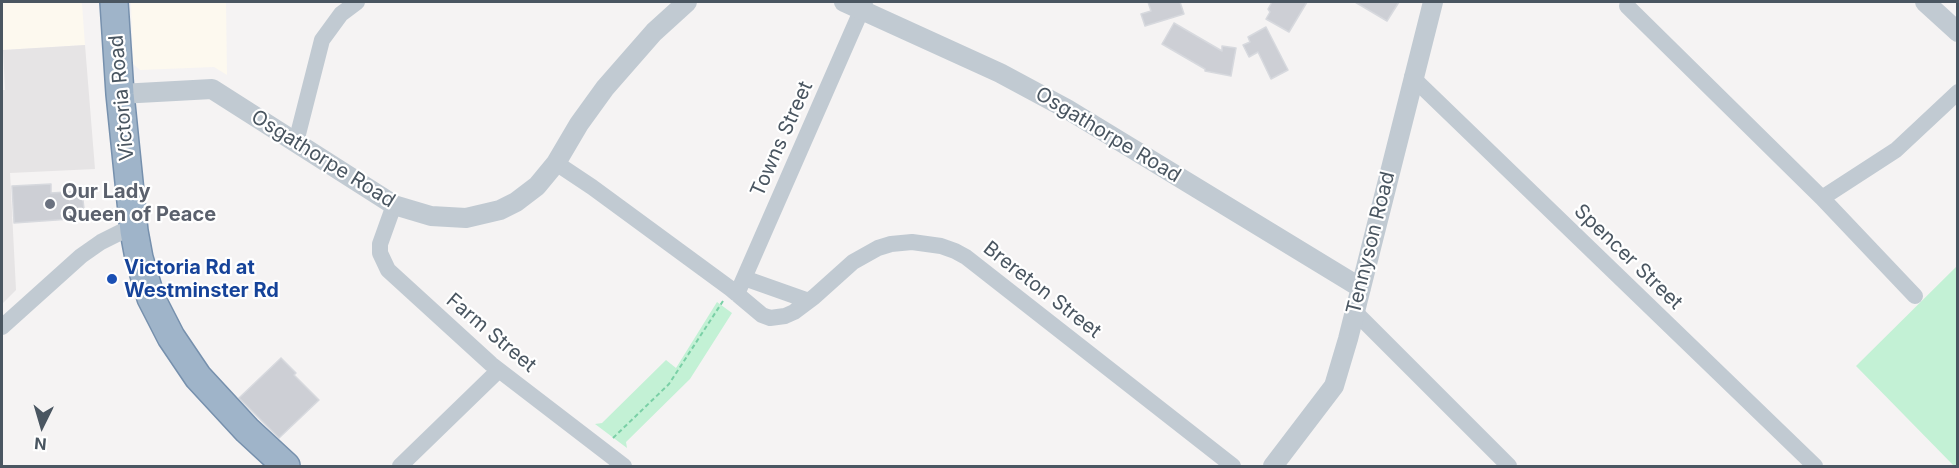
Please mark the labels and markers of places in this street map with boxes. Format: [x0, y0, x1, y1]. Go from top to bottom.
place label: Our Lady Queen of Peace [62, 180, 216, 227]
marker: Our Lady Queen of Peace [43, 197, 57, 211]
place label: Victoria Rd at Westminster Rd [124, 256, 279, 303]
marker: Victoria Rd at Westminster Rd [105, 272, 119, 286]

